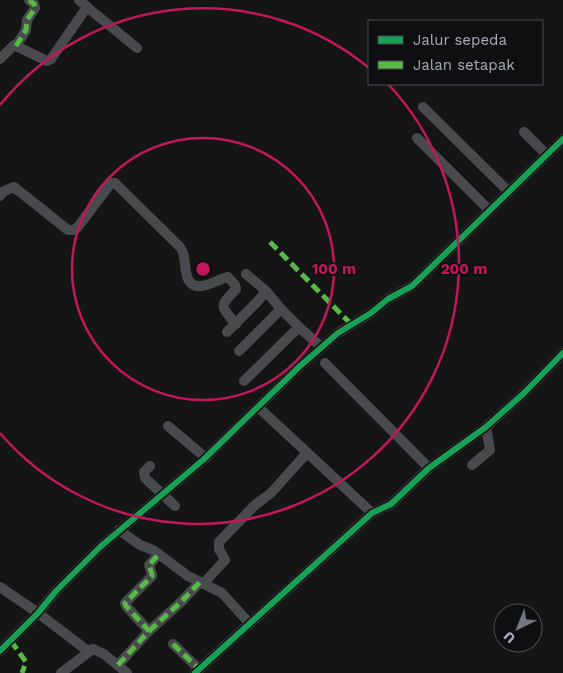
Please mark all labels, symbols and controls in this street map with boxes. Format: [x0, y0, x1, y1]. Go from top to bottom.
legend [368, 20, 543, 85]
text: Jalur sepeda [413, 31, 507, 49]
text: Jalan setapak [413, 56, 515, 74]
centre of rings [194, 260, 212, 278]
text: 100 m [312, 260, 356, 278]
text: 200 m [441, 260, 487, 278]
north arrow [493, 603, 543, 653]
text: U [500, 628, 518, 647]

